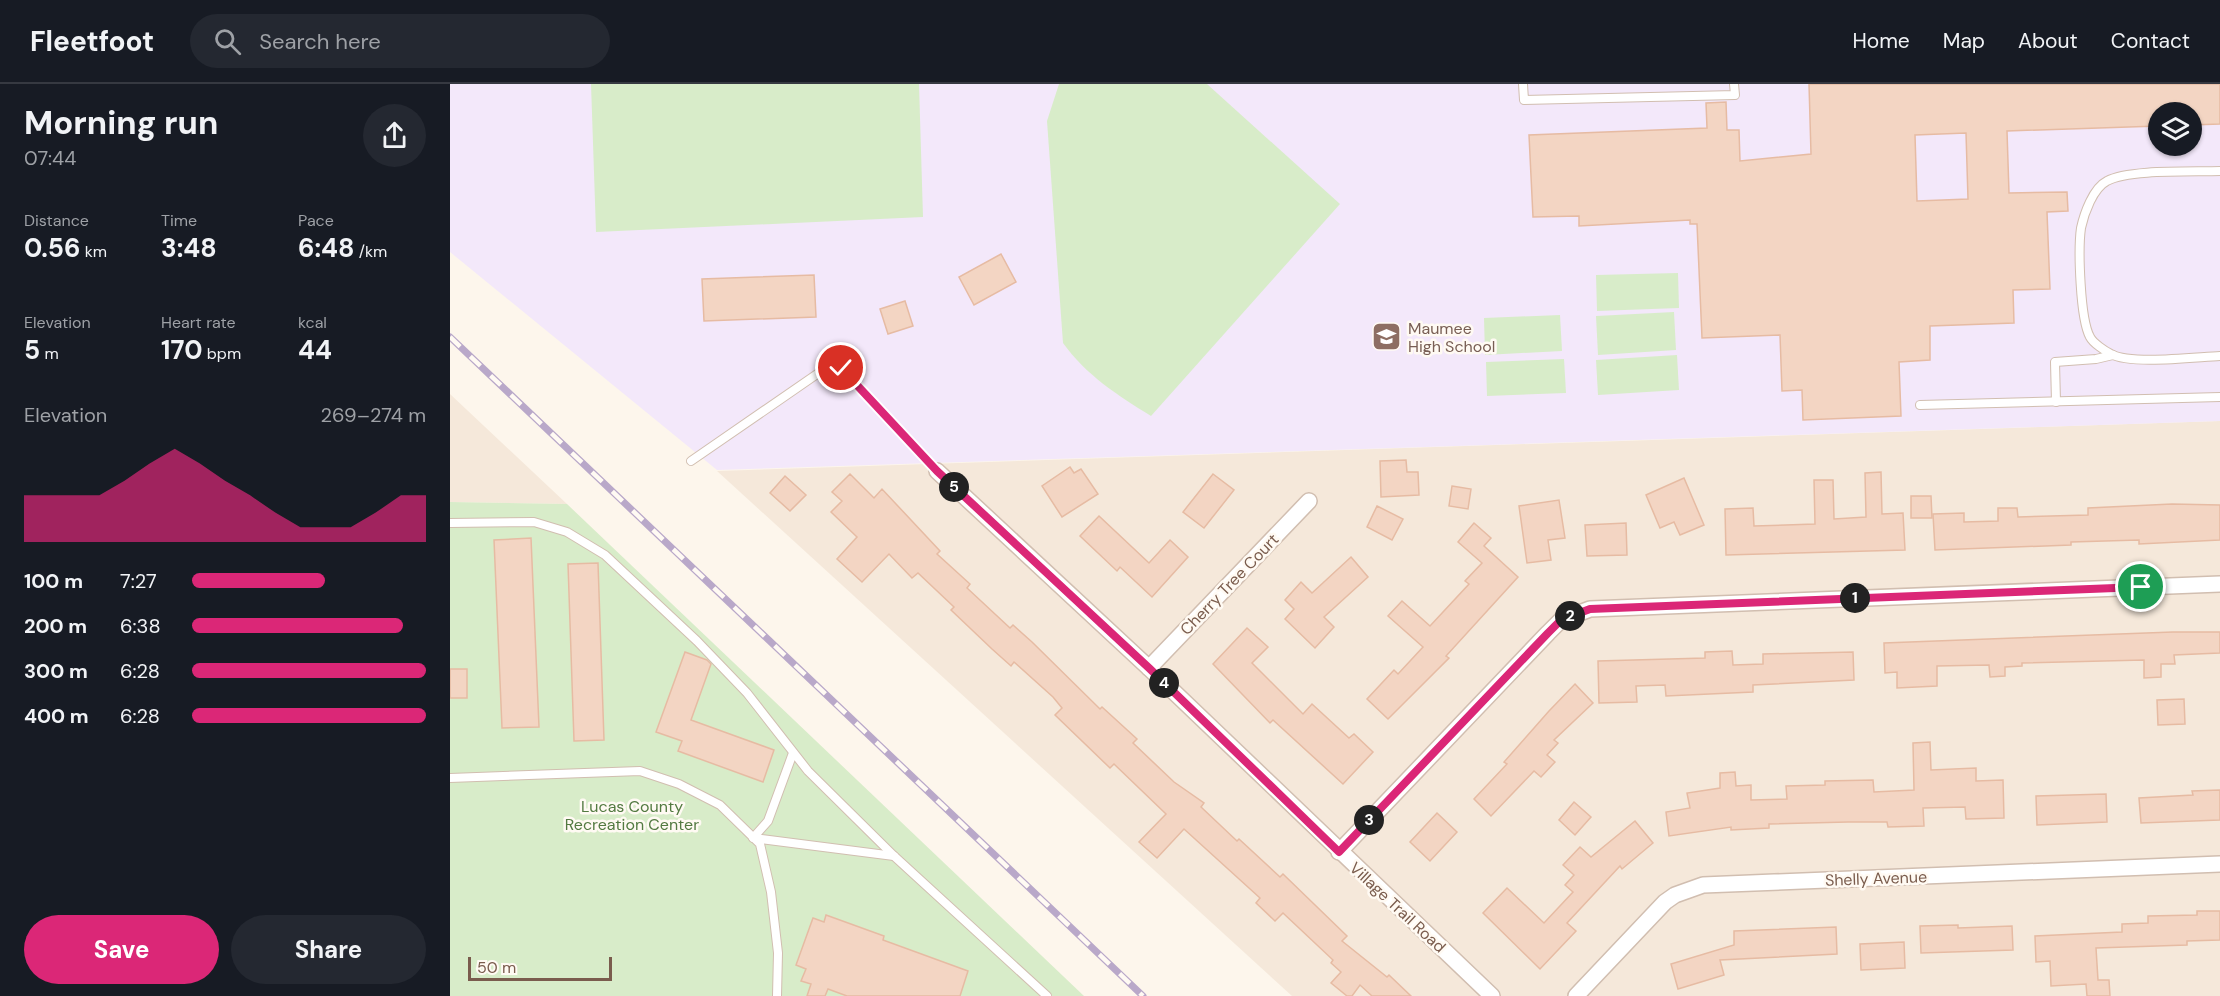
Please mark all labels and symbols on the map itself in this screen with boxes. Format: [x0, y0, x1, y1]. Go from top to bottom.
place label: Maumee High School [1408, 318, 1495, 357]
school or university icon: Maumee High School [1371, 321, 1403, 353]
pin [815, 342, 866, 393]
pin: 5 [939, 472, 969, 502]
street label: Cherry Tree Court [1176, 529, 1283, 640]
pin [2115, 561, 2166, 612]
pin: 1 [1840, 583, 1870, 613]
pin: 2 [1555, 601, 1585, 631]
pin: 4 [1149, 668, 1179, 698]
park label: Lucas County Recreation Center [565, 796, 699, 835]
pin: 3 [1354, 805, 1384, 835]
street label: Village Trail Road [1345, 857, 1450, 957]
street label: Shelly Avenue [1825, 866, 1927, 891]
scale bar [468, 954, 612, 982]

